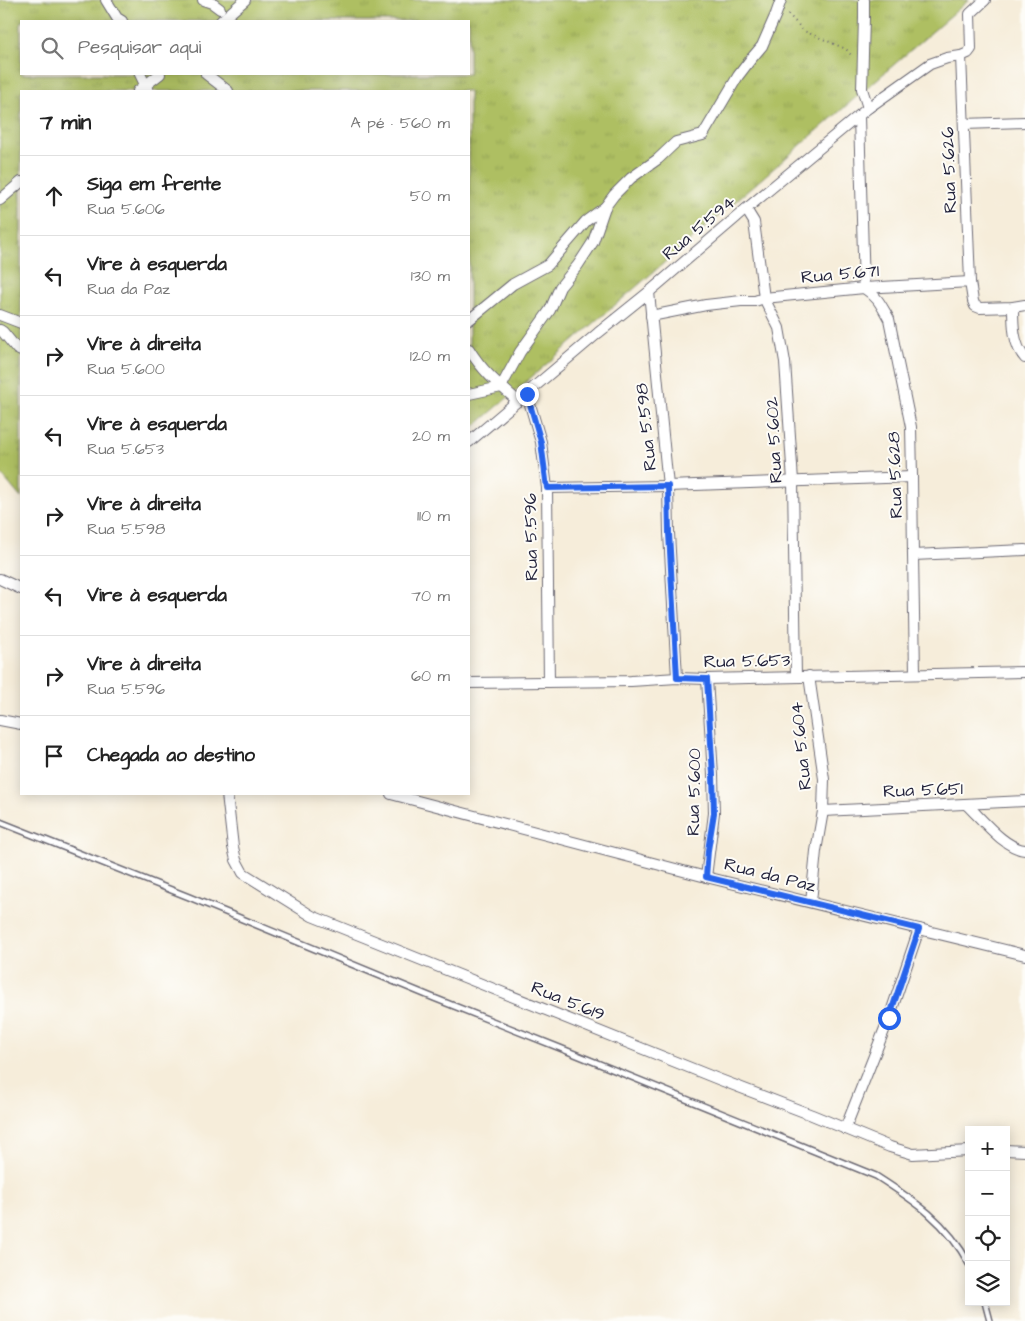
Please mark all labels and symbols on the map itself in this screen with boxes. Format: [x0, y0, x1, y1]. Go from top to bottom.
street label: Rua 5.626 [935, 126, 963, 214]
street label: Rua 5.594 [657, 190, 741, 266]
street label: Rua 5.671 [800, 258, 880, 290]
street label: Rua 5.598 [629, 381, 663, 472]
route end [516, 383, 539, 406]
street label: Rua 5.602 [759, 395, 789, 484]
street label: Rua 5.628 [881, 431, 909, 519]
street label: Rua 5.596 [518, 493, 544, 581]
street label: Rua 5.653 [703, 648, 791, 674]
street label: Rua 5.604 [784, 701, 818, 791]
street label: Rua 5.600 [681, 748, 707, 836]
street label: Rua 5.651 [883, 776, 963, 804]
street label: Rua da Paz [722, 852, 818, 898]
street label: Rua 5.619 [527, 975, 609, 1027]
route start [878, 1007, 901, 1030]

